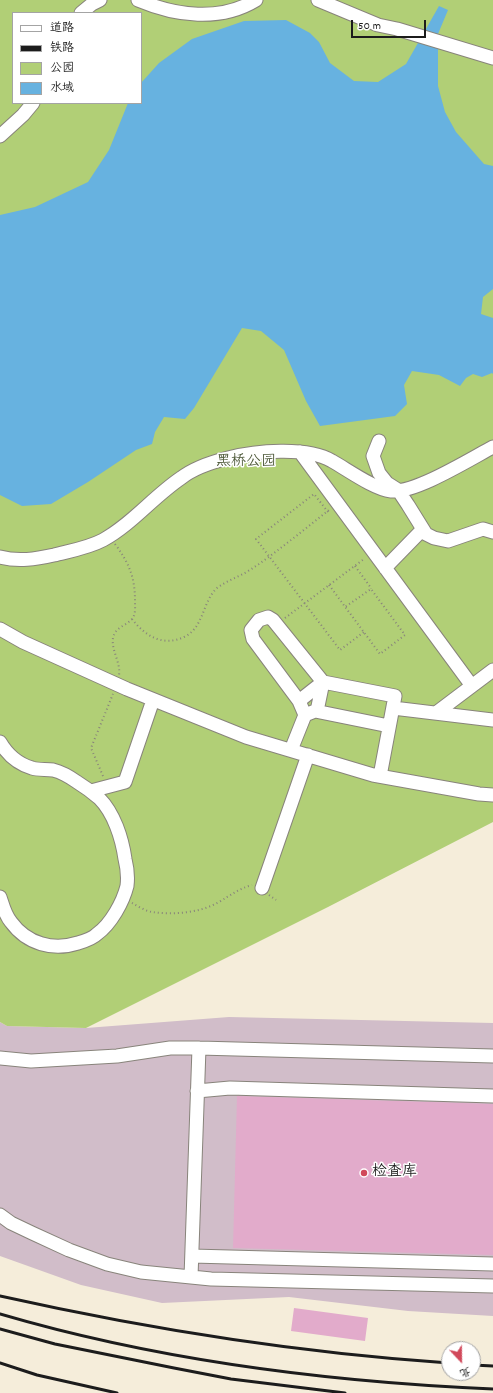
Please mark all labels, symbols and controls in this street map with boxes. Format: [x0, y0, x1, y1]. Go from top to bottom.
legend [12, 12, 142, 104]
scale bar [353, 12, 428, 38]
text: 50 m [358, 18, 381, 35]
text: 道路 [50, 20, 74, 37]
text: 铁路 [50, 40, 74, 57]
text: 公园 [50, 60, 74, 77]
text: 水域 [50, 80, 74, 97]
park label: 黑桥公园 [216, 454, 276, 472]
place label: 检查库 [372, 1164, 417, 1182]
marker: 检查库 [359, 1168, 369, 1178]
north arrow [441, 1341, 481, 1381]
text: 北 [457, 1362, 473, 1381]

